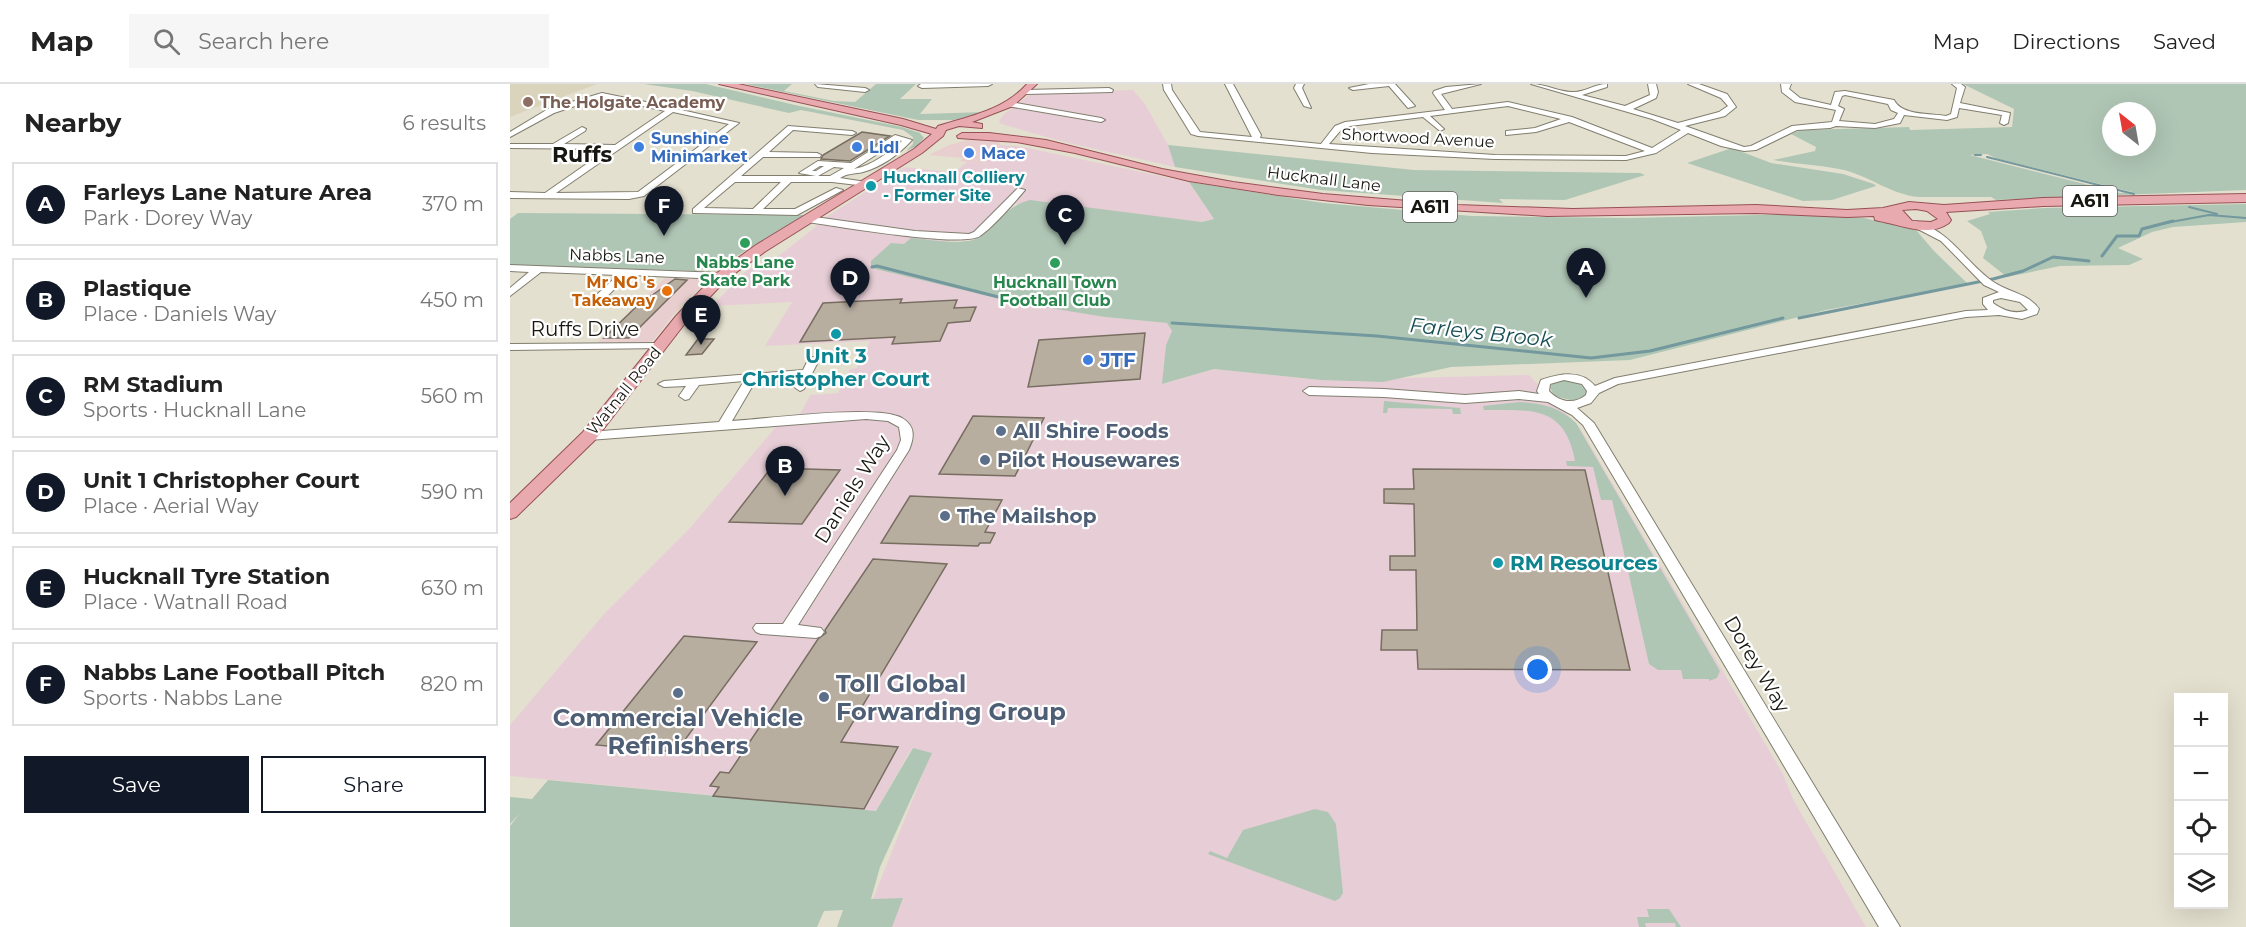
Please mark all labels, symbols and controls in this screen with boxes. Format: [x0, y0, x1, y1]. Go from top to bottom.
search box [129, 14, 549, 68]
text: Map [30, 24, 93, 58]
icon: search [150, 25, 183, 58]
text: Search here [198, 28, 329, 55]
text: Map [1933, 29, 1979, 54]
text: Directions [2012, 29, 2120, 54]
text: Saved [2153, 29, 2216, 54]
place label: The Holgate Academy [540, 93, 726, 112]
marker: The Holgate Academy [521, 95, 535, 109]
north arrow [2102, 102, 2156, 156]
text: Nearby [24, 107, 121, 139]
text: 6 results [402, 111, 486, 135]
street label: Shortwood Avenue [1341, 125, 1495, 151]
place label: Sunshine Minimarket [651, 129, 748, 166]
place label: Lidl [869, 138, 899, 157]
marker: Sunshine Minimarket [632, 140, 646, 154]
marker: Lidl [850, 140, 864, 154]
district label: Ruffs [552, 141, 612, 168]
place label: Mace [981, 144, 1026, 163]
marker: Mace [962, 146, 976, 160]
street label: Hucknall Lane [1266, 163, 1382, 195]
place label: Hucknall Colliery - Former Site [883, 168, 1025, 205]
text: Farleys Lane Nature Area [83, 179, 372, 206]
marker: Hucknall Colliery - Former Site [864, 179, 878, 193]
pin: F [644, 186, 684, 236]
road number: A611 [2063, 186, 2117, 216]
text: A [38, 192, 53, 216]
text: 370 m [422, 192, 484, 216]
road number: A611 [1403, 192, 1457, 222]
pin: C [1046, 196, 1084, 245]
text: Park · Dorey Way [83, 206, 252, 230]
marker: Nabbs Lane Skate Park [738, 236, 752, 250]
street label: Nabbs Lane [569, 245, 665, 267]
pin: A [1566, 248, 1606, 298]
place label: Nabbs Lane Skate Park [696, 253, 794, 290]
marker: Hucknall Town Football Club [1048, 256, 1062, 270]
pin: D [830, 258, 870, 308]
place label: Mr NG 's Takeaway [572, 273, 655, 310]
place label: Hucknall Town Football Club [993, 273, 1117, 310]
text: Plastique [83, 275, 191, 302]
marker: Mr NG 's Takeaway [660, 284, 674, 298]
text: B [38, 288, 53, 312]
text: 450 m [420, 288, 484, 312]
pin: E [682, 296, 720, 345]
text: Place · Daniels Way [83, 302, 276, 326]
water label: Farleys Brook [1408, 312, 1555, 352]
street label: Ruffs Drive [531, 317, 639, 341]
marker: Unit 3 Christopher Court [829, 327, 843, 341]
street label: Watnall Road [583, 343, 665, 439]
place label: Unit 3 Christopher Court [742, 344, 930, 391]
place label: JTF [1099, 348, 1136, 372]
marker: JTF [1081, 353, 1095, 367]
text: RM Stadium [83, 371, 223, 398]
text: C [38, 384, 53, 408]
text: 560 m [421, 384, 484, 408]
text: Sports · Hucknall Lane [83, 398, 306, 422]
place label: All Shire Foods [1012, 419, 1169, 443]
marker: All Shire Foods [994, 424, 1008, 438]
street label: Daniels Way [809, 430, 895, 548]
pin: B [766, 446, 804, 496]
place label: Pilot Housewares [997, 448, 1180, 472]
marker: Pilot Housewares [978, 453, 992, 467]
text: Unit 1 Christopher Court [83, 467, 360, 494]
text: D [37, 480, 54, 504]
text: 590 m [421, 480, 484, 504]
text: Place · Aerial Way [83, 494, 259, 518]
place label: The Mailshop [957, 504, 1097, 528]
marker: The Mailshop [938, 509, 952, 523]
place label: RM Resources [1510, 551, 1658, 575]
marker: RM Resources [1491, 556, 1505, 570]
text: Hucknall Tyre Station [83, 563, 330, 590]
text: E [39, 576, 52, 600]
text: 630 m [421, 576, 484, 600]
text: Place · Watnall Road [83, 590, 288, 614]
street label: Dorey Way [1719, 611, 1795, 717]
your location [1523, 655, 1552, 684]
text: Nabbs Lane Football Pitch [83, 659, 385, 686]
place label: Toll Global Forwarding Group [836, 669, 1066, 726]
text: F [39, 672, 52, 696]
text: 820 m [420, 672, 484, 696]
text: Sports · Nabbs Lane [83, 686, 282, 710]
marker: Commercial Vehicle Refinishers [671, 686, 685, 700]
marker: Toll Global Forwarding Group [817, 690, 831, 704]
map controls [2174, 693, 2228, 909]
button: + [2174, 693, 2228, 747]
place label: Commercial Vehicle Refinishers [553, 703, 803, 760]
button: − [2174, 747, 2228, 801]
button: Save [24, 756, 249, 813]
button: Share [261, 756, 486, 813]
button: locate [2174, 801, 2228, 855]
button: layers [2174, 855, 2228, 909]

